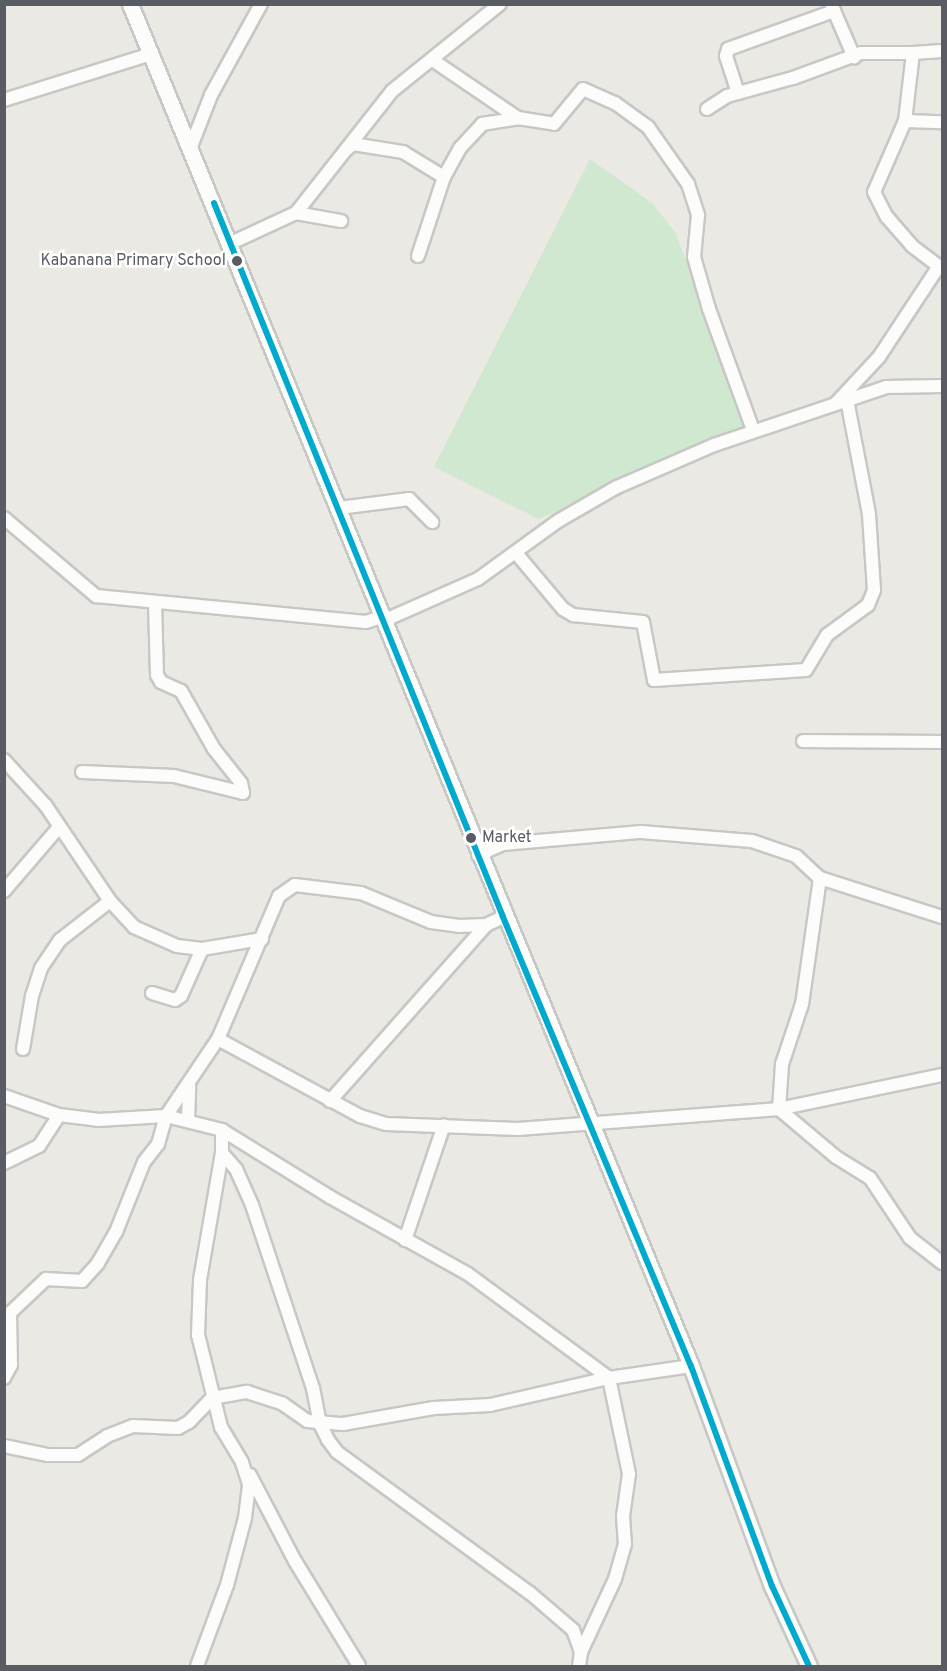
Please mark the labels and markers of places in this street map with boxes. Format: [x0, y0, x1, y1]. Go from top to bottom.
place label: Kabanana Primary School [40, 251, 226, 271]
marker: Kabanana Primary School [231, 255, 243, 267]
place label: Market [482, 828, 532, 848]
marker: Market [465, 832, 477, 844]

